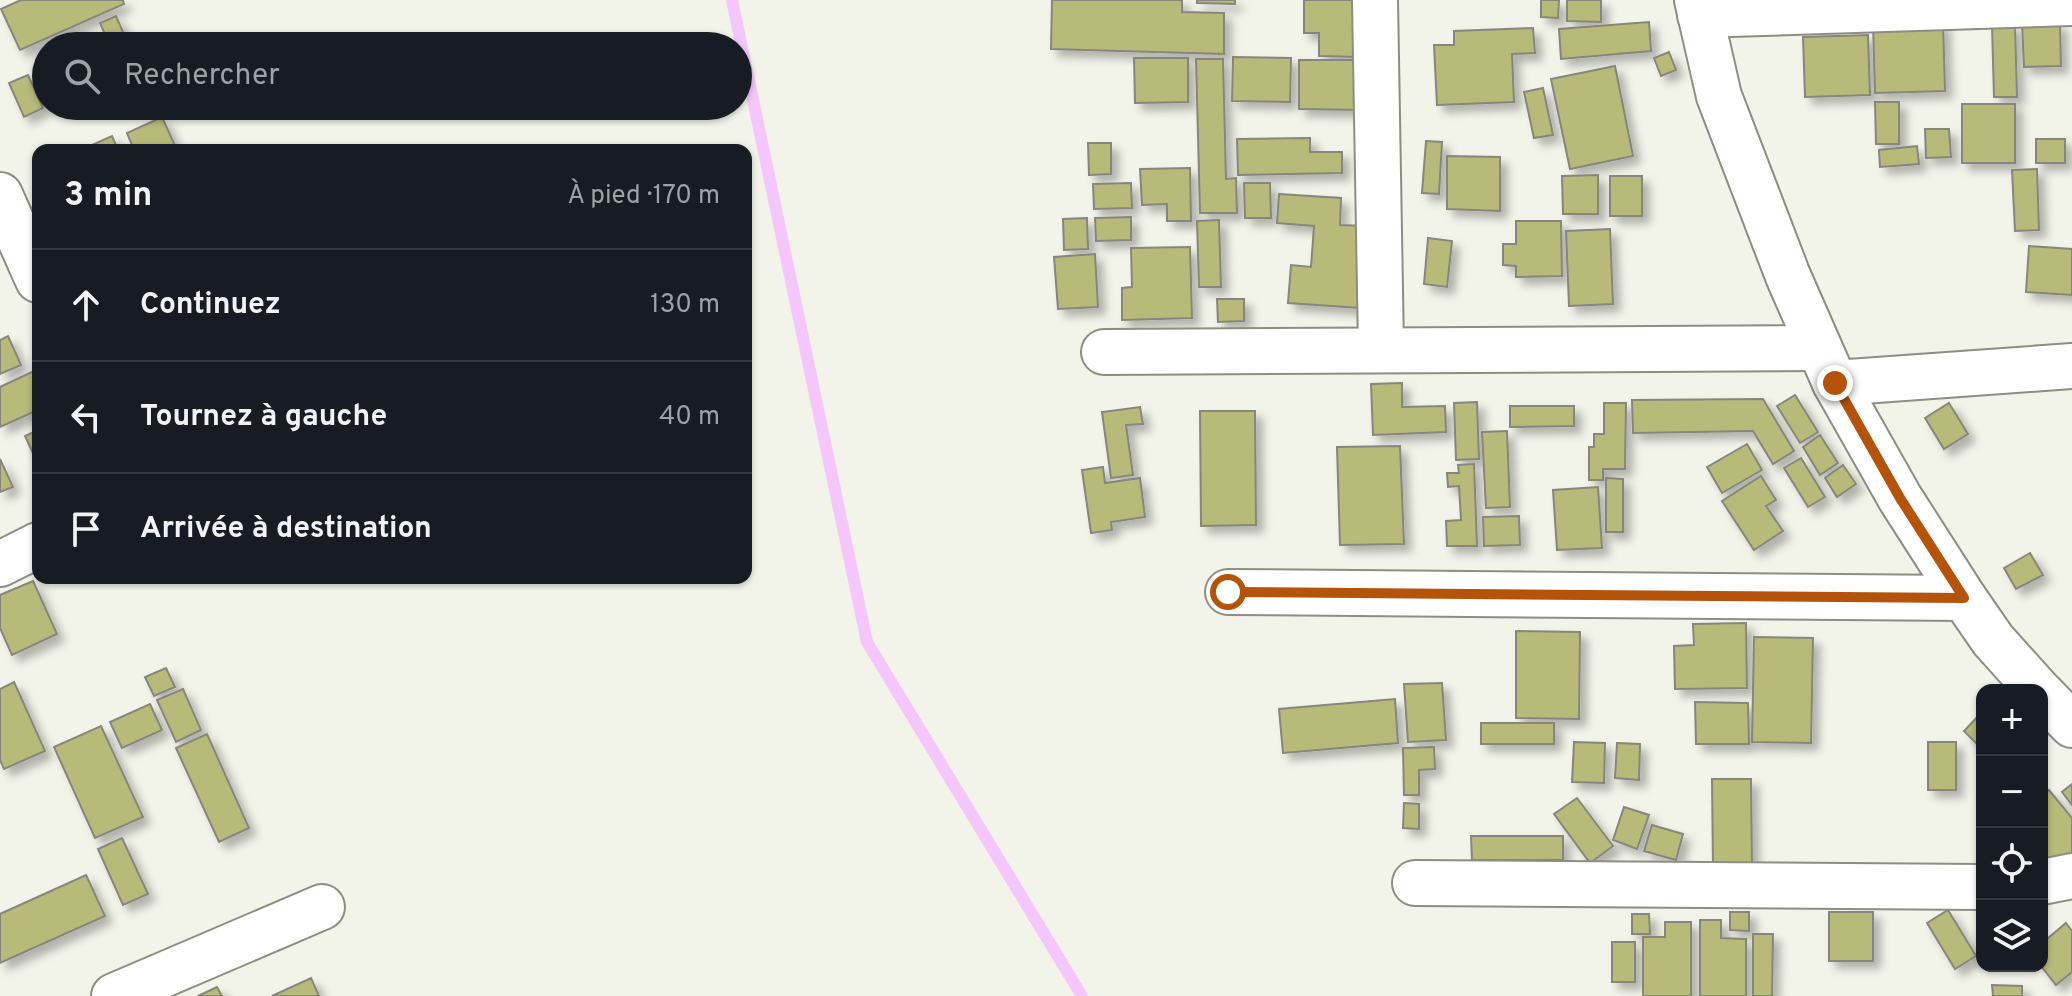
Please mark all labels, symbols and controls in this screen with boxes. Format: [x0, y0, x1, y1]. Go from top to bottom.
search box [32, 32, 752, 120]
icon: search [60, 54, 104, 98]
text: Rechercher [124, 58, 280, 95]
text: 3 min [64, 175, 152, 218]
text: À pied · 170 m [567, 180, 720, 213]
icon: ahead [64, 283, 108, 327]
text: Continuez [140, 287, 281, 324]
text: 130 m [650, 289, 720, 322]
route end [1817, 365, 1853, 401]
icon: left [64, 395, 108, 439]
text: Tournez à gauche [140, 399, 387, 436]
text: 40 m [659, 401, 720, 434]
icon: arrive [64, 507, 108, 551]
text: Arrivée à destination [140, 511, 432, 548]
route start [1210, 574, 1246, 610]
map controls [1976, 684, 2048, 972]
button: + [1976, 684, 2048, 756]
button: − [1976, 756, 2048, 828]
button: locate [1976, 828, 2048, 900]
button: layers [1976, 900, 2048, 972]

